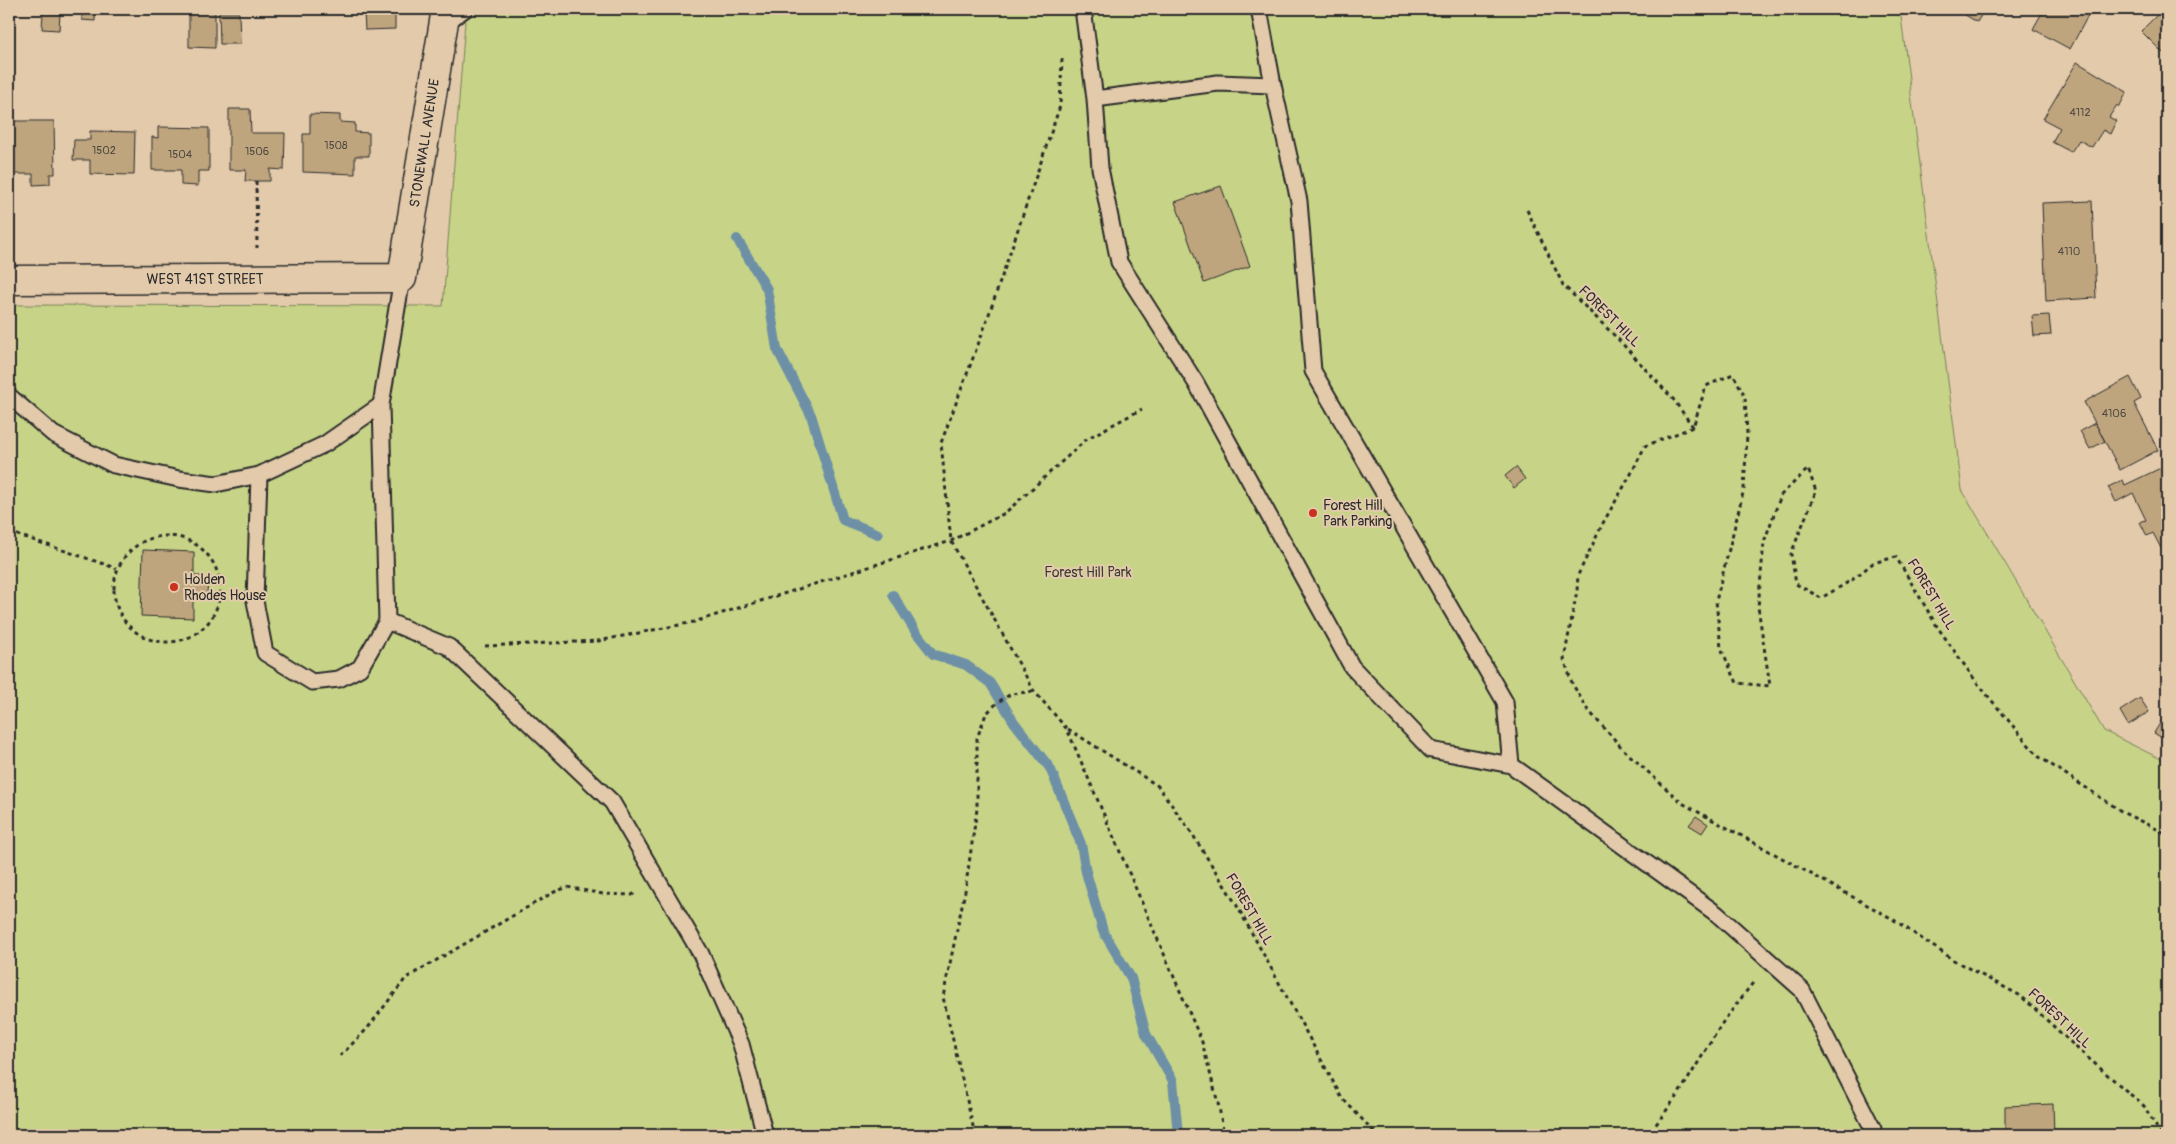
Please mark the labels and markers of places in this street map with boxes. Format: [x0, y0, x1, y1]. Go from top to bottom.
place label: Forest Hill Park Parking [1323, 497, 1392, 530]
marker: Forest Hill Park Parking [1307, 507, 1319, 519]
place label: Holden Rhodes House [184, 571, 266, 604]
marker: Holden Rhodes House [168, 581, 180, 593]

